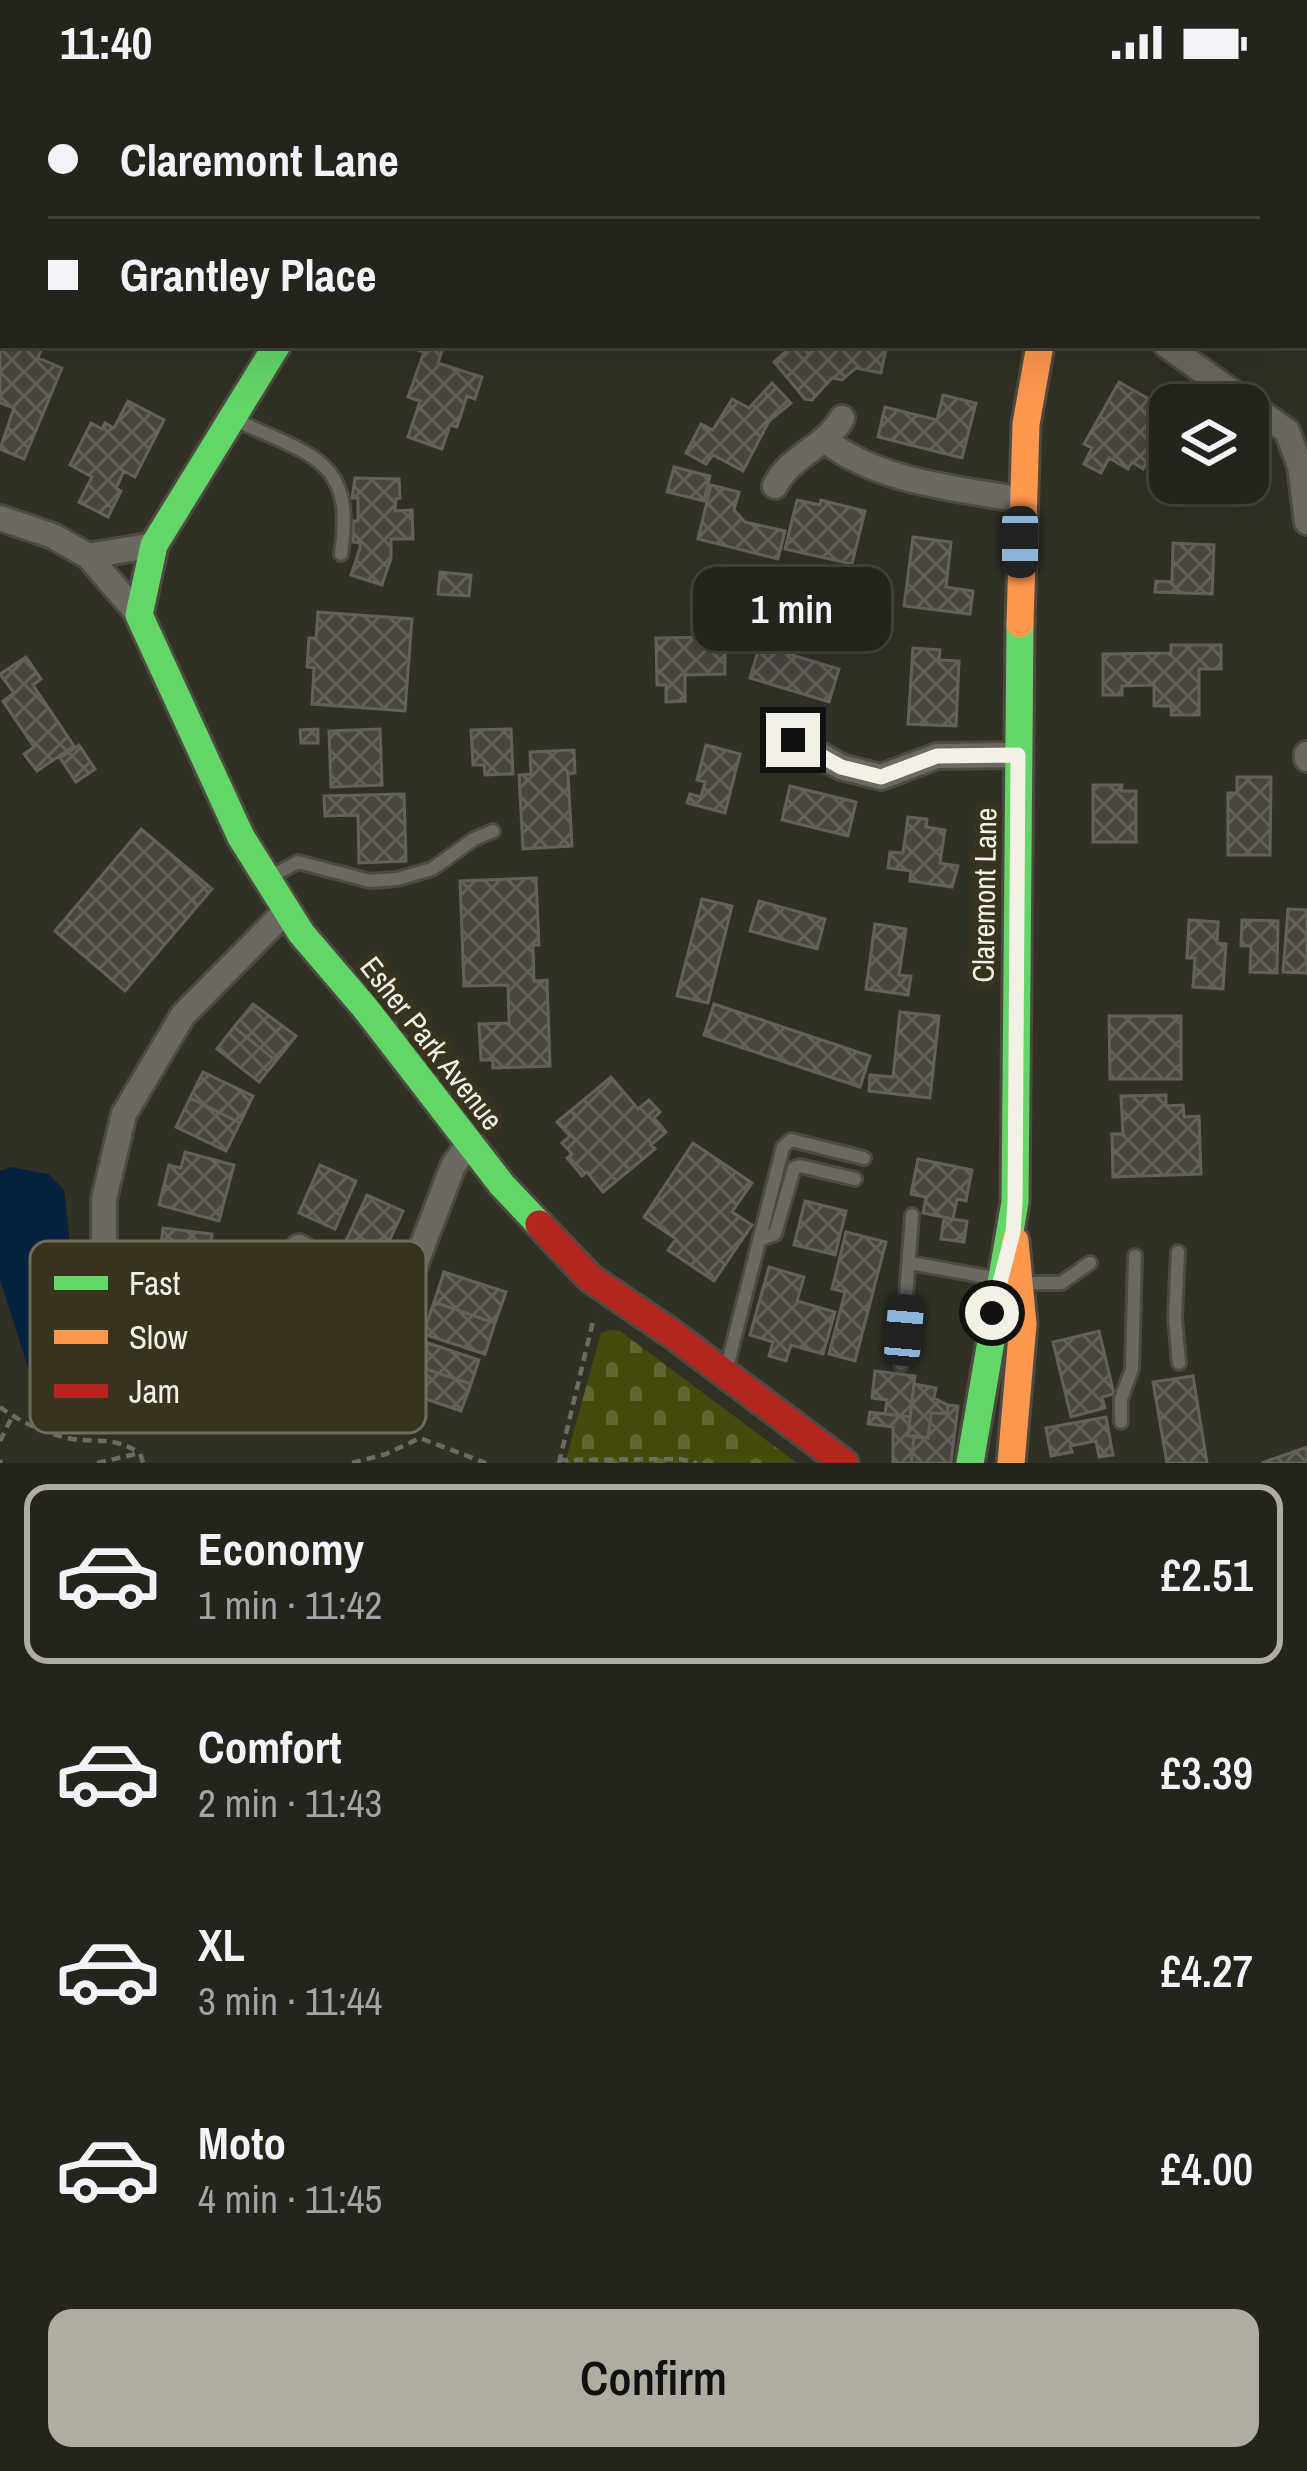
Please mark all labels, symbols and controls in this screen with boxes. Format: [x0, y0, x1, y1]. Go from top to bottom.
text: 11:40 [60, 12, 152, 73]
text: Claremont Lane [120, 129, 399, 190]
text: Grantley Place [120, 244, 376, 305]
map controls [1149, 384, 1269, 504]
button: layers [1149, 384, 1269, 504]
car [1002, 506, 1038, 578]
callout: 1 min [694, 566, 892, 650]
text: 1 min [751, 583, 833, 635]
route end [766, 713, 820, 767]
street label: Claremont Lane [962, 807, 1006, 983]
street label: Esher Park Avenue [352, 948, 512, 1138]
legend [30, 1241, 426, 1433]
text: Fast [129, 1261, 180, 1305]
route start [965, 1286, 1019, 1340]
car [883, 1293, 925, 1367]
text: Slow [129, 1315, 188, 1359]
text: Jam [129, 1369, 180, 1413]
text: Economy [198, 1518, 364, 1579]
icon: car [54, 1520, 162, 1628]
text: £2.51 [1161, 1544, 1253, 1605]
text: 1 min · 11:42 [198, 1579, 382, 1631]
text: Comfort [198, 1716, 341, 1777]
icon: car [54, 1718, 162, 1826]
text: £3.39 [1161, 1742, 1253, 1803]
text: 2 min · 11:43 [198, 1777, 382, 1829]
text: XL [198, 1914, 245, 1975]
icon: car [54, 1916, 162, 2024]
text: £4.27 [1161, 1940, 1253, 2001]
text: 3 min · 11:44 [198, 1975, 382, 2027]
text: Moto [198, 2112, 286, 2173]
icon: car [54, 2114, 162, 2222]
text: £4.00 [1161, 2138, 1253, 2199]
text: 4 min · 11:45 [198, 2173, 382, 2225]
button: Confirm [48, 2309, 1259, 2447]

